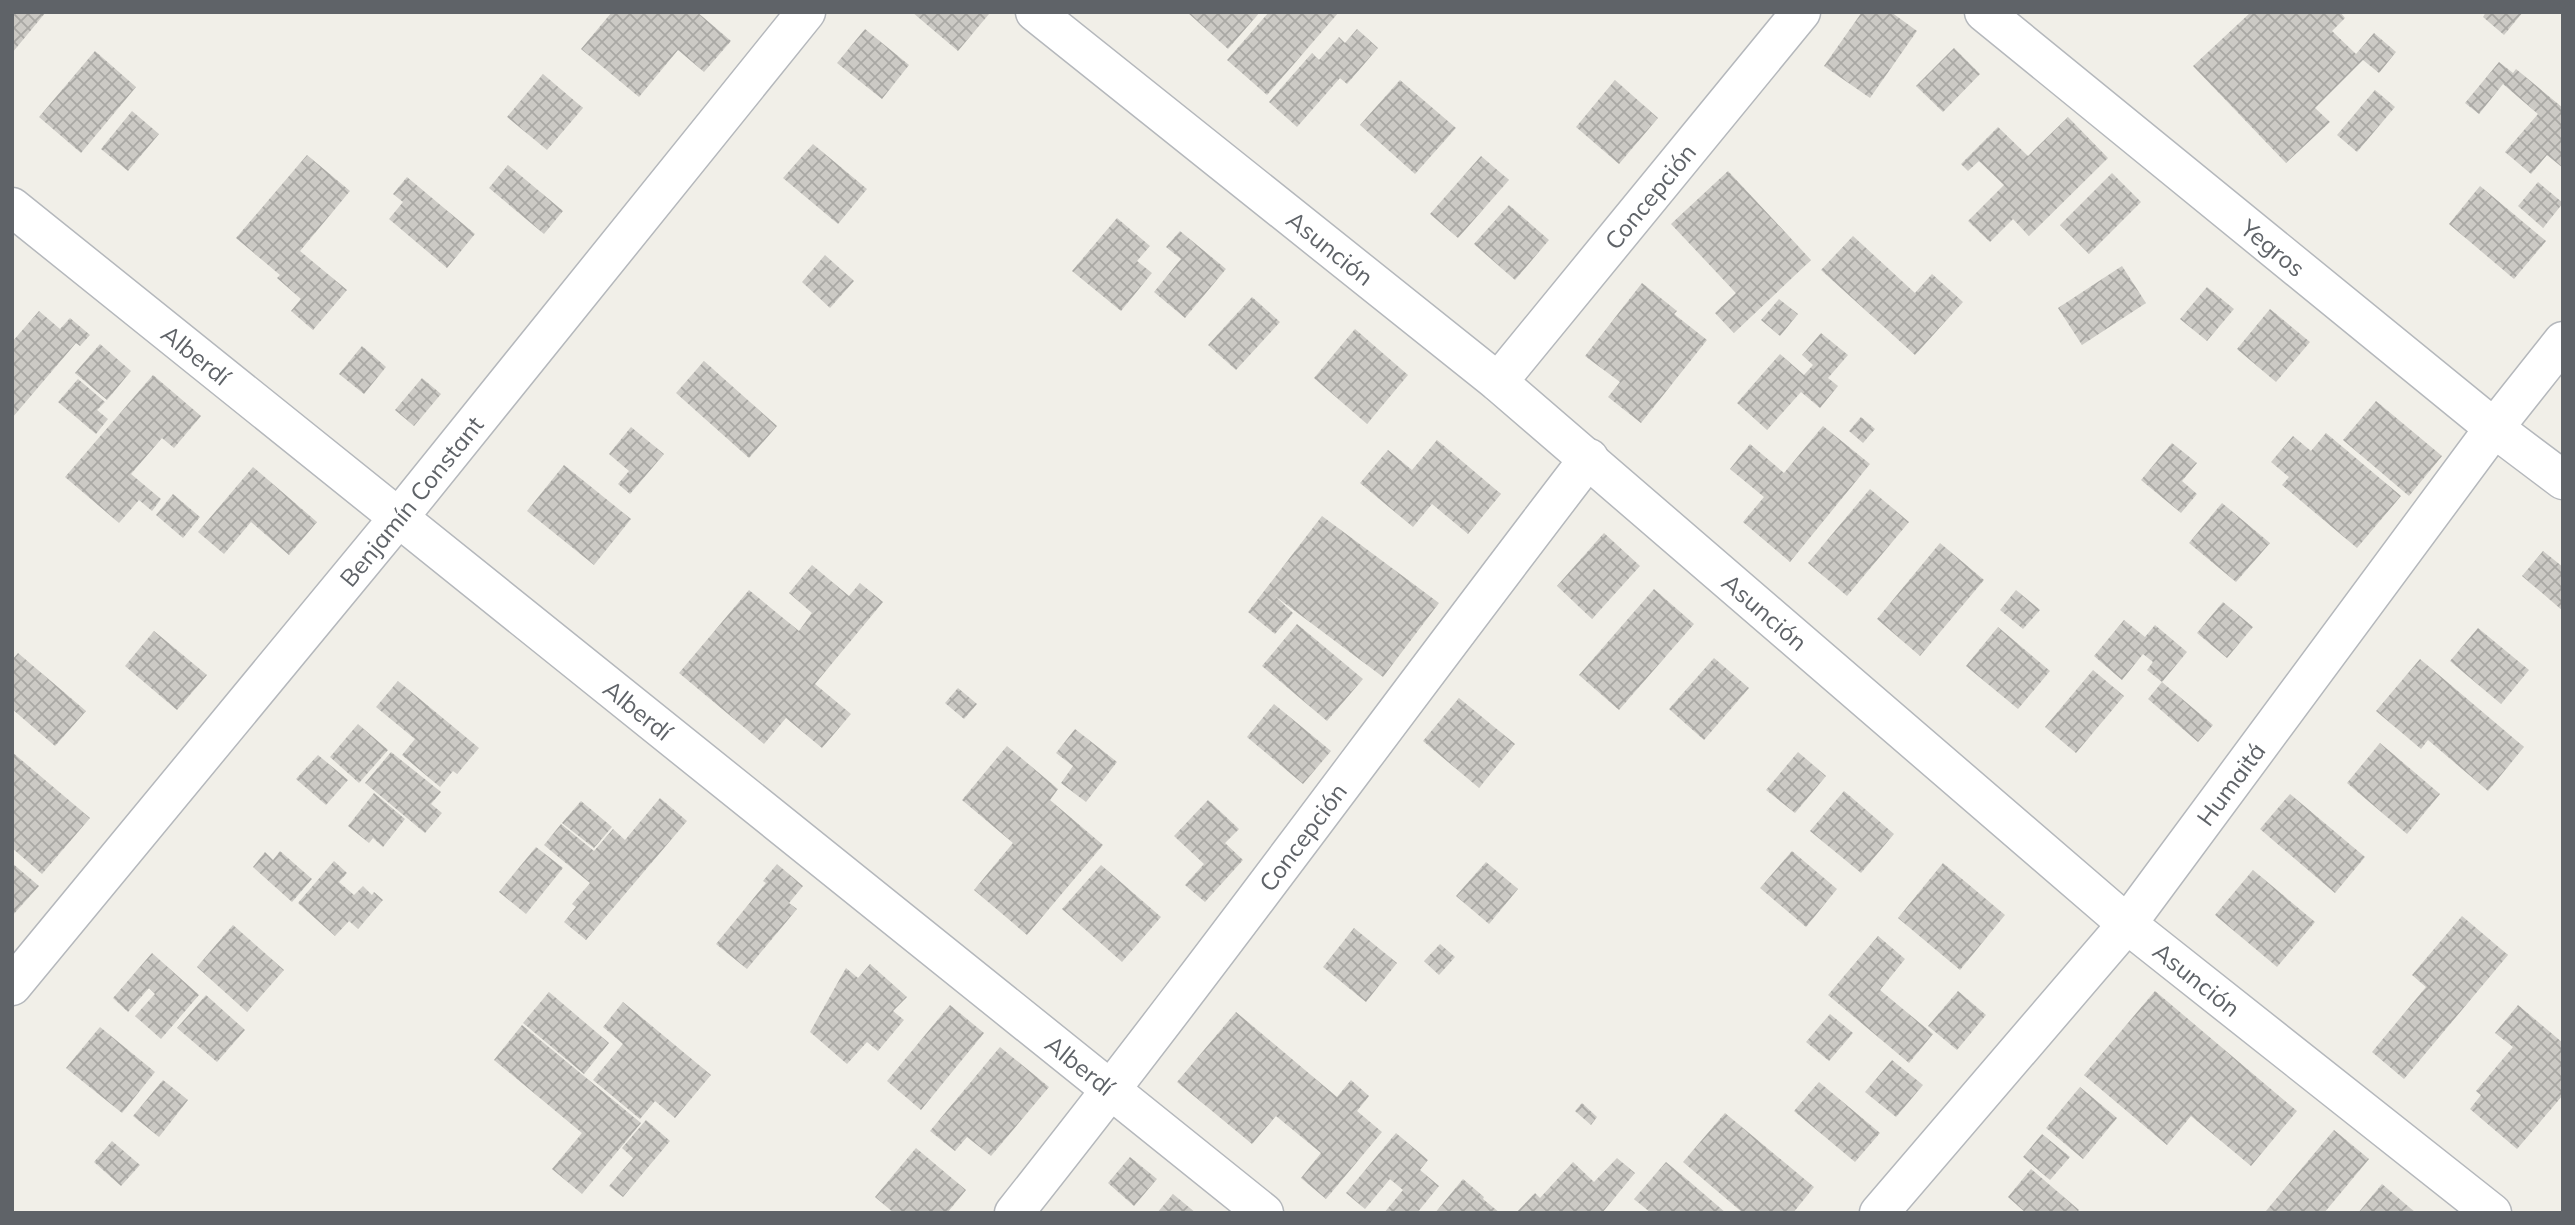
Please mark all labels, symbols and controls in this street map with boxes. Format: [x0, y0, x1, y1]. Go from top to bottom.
street label: Concepción [1598, 137, 1702, 255]
street label: Asunción [1281, 204, 1380, 292]
street label: Yegros [2234, 212, 2311, 283]
street label: Alberdí [156, 318, 237, 392]
street label: Benjamín Constant [333, 410, 489, 593]
street label: Asunción [1716, 567, 1814, 657]
street label: Alberdí [598, 673, 679, 747]
street label: Humaitá [2190, 736, 2271, 832]
street label: Concepción [1252, 777, 1353, 897]
street label: Asunción [2147, 936, 2246, 1023]
street label: Alberdí [1040, 1029, 1121, 1103]

